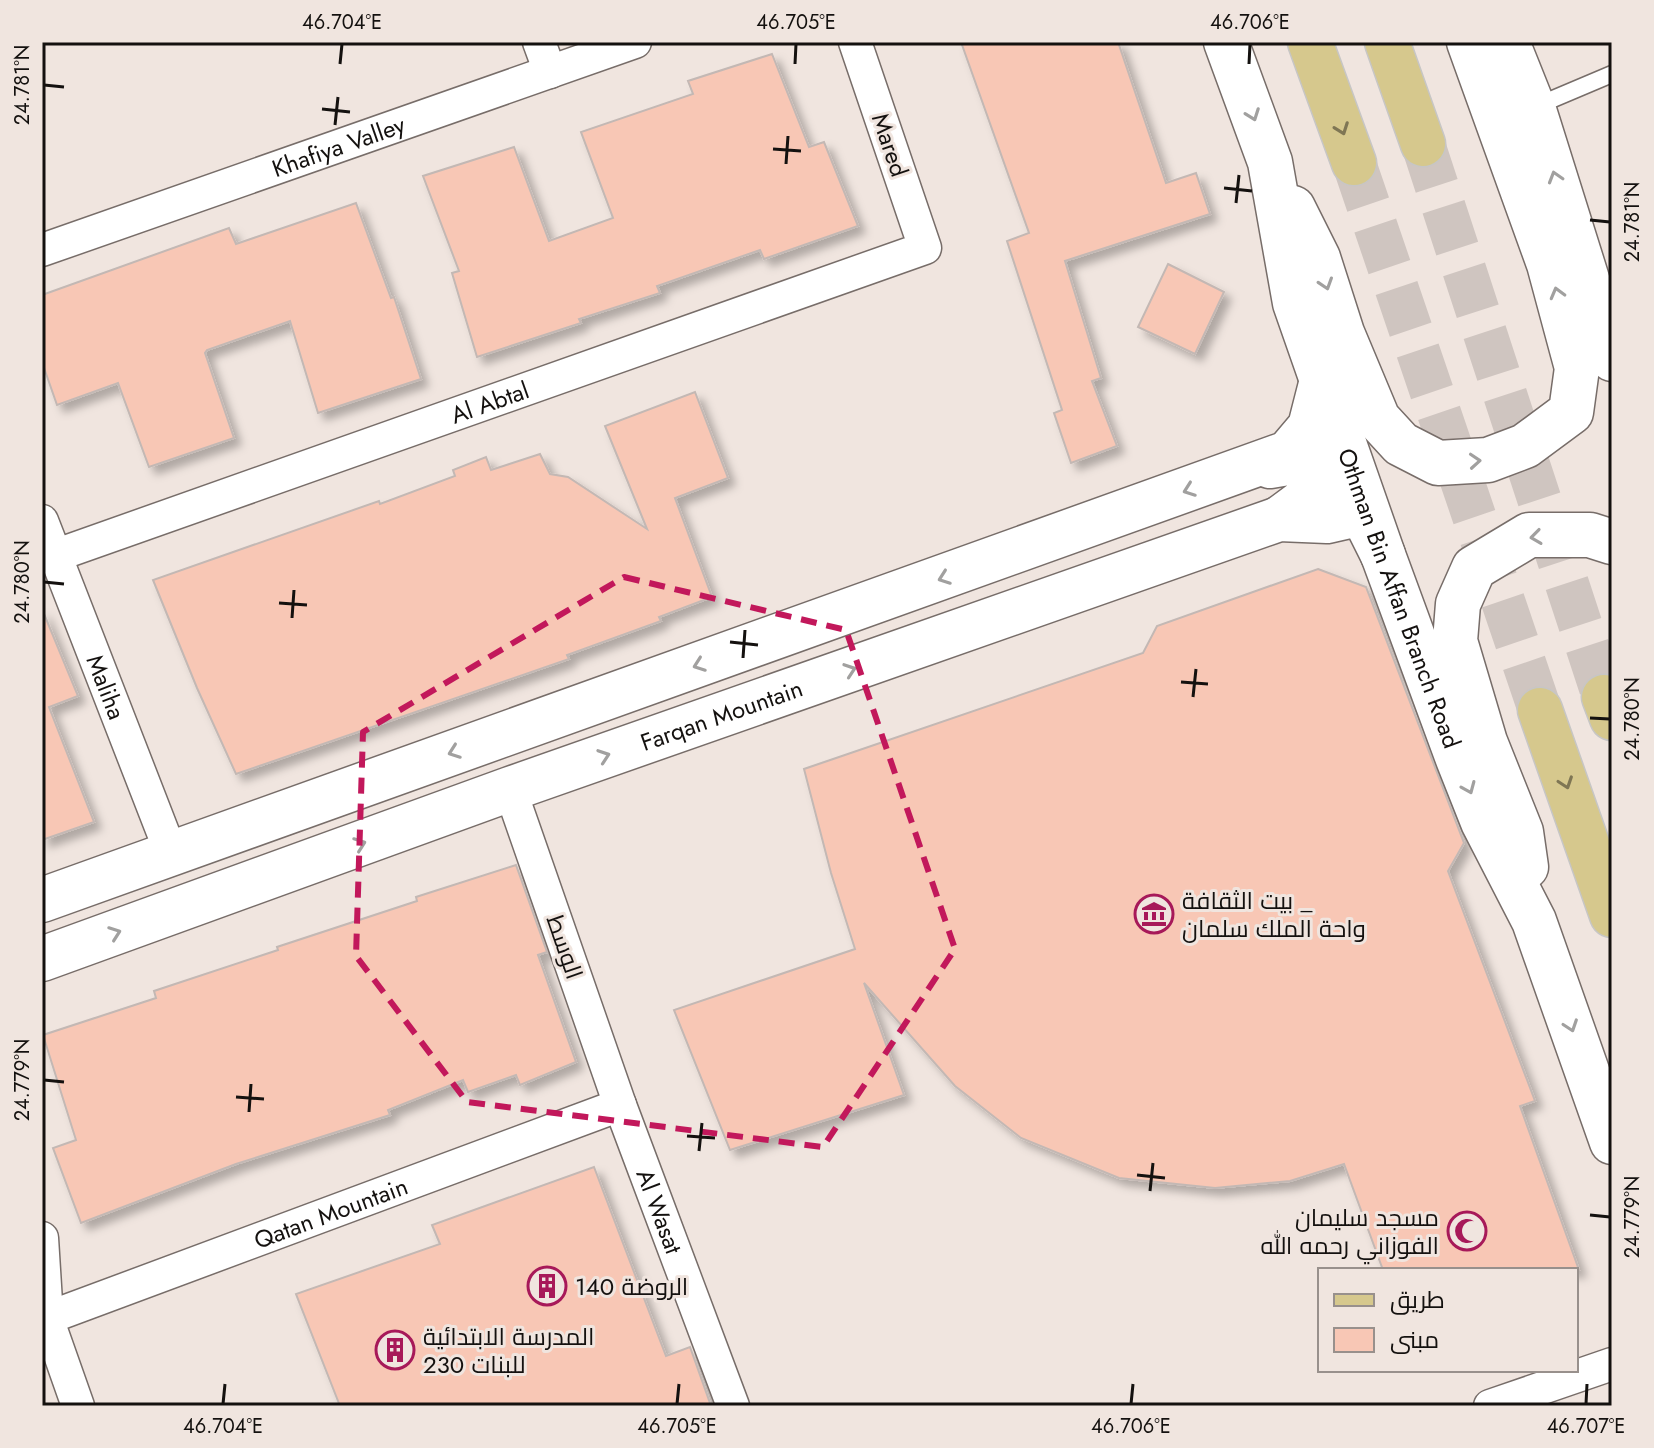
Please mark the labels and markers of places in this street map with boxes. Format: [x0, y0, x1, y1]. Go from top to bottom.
place label: بيت الثقافة _ واحة الملك سلمان [1182, 883, 1366, 946]
museum icon: بيت الثقافة _ واحة الملك سلمان [1133, 893, 1175, 935]
place label: مسجد سليمان الفوزاني رحمه الله [1260, 1200, 1439, 1265]
mosque icon: مسجد سليمان الفوزاني رحمه الله [1446, 1210, 1488, 1252]
building icon: الروضة 140 [526, 1265, 568, 1307]
place label: الروضة 140 [575, 1269, 688, 1304]
place label: المدرسة الابتدائية 230 للبنات [423, 1319, 594, 1382]
building icon: المدرسة الابتدائية 230 للبنات [374, 1329, 416, 1371]

